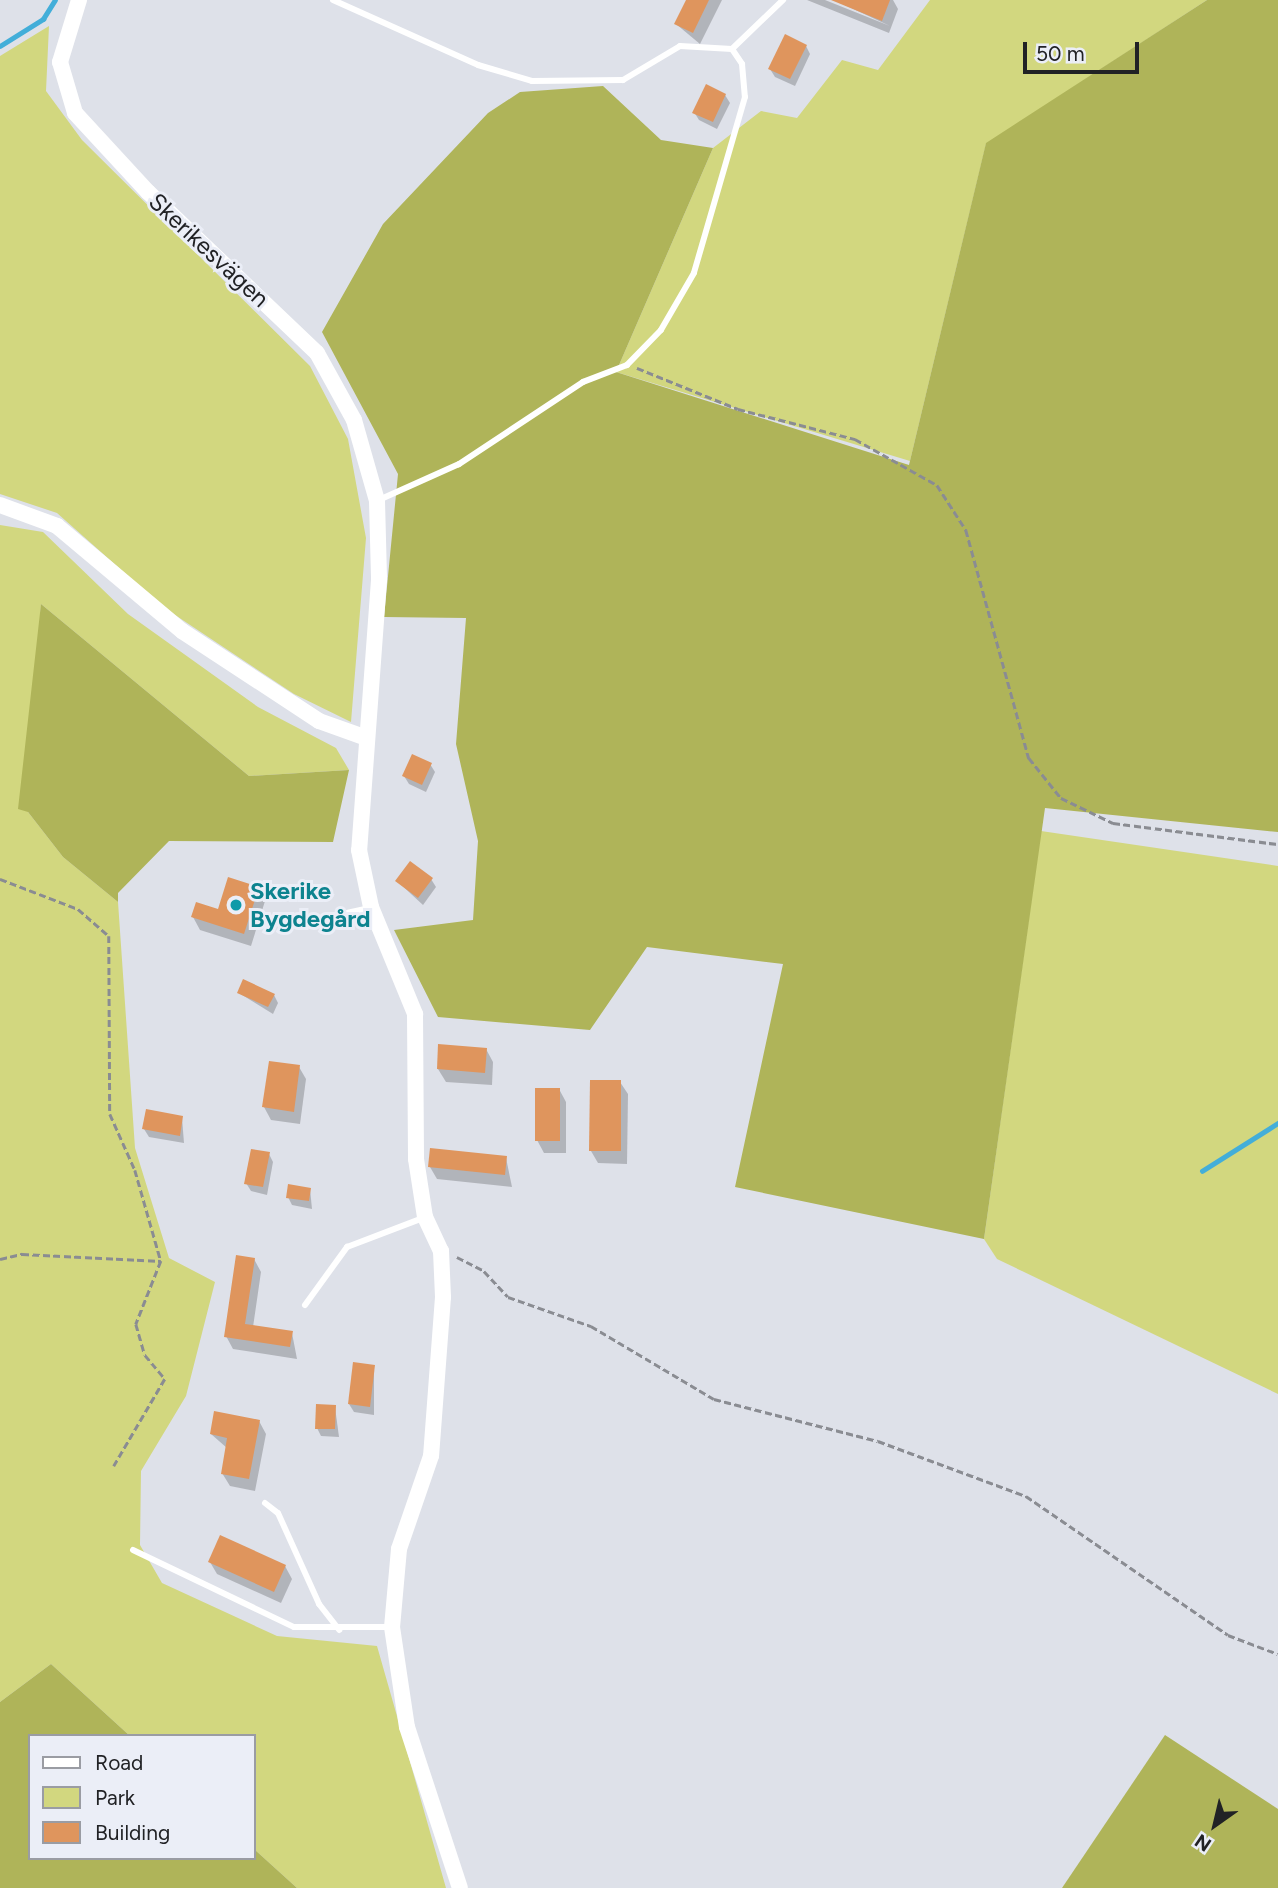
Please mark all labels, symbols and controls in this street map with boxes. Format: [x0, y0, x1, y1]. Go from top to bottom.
scale bar [1026, 28, 1142, 72]
text: 50 m [1036, 41, 1085, 66]
street label: Skerikesvägen [143, 187, 275, 313]
place label: Skerike Bygdegård [250, 877, 371, 933]
marker: Skerike Bygdegård [228, 897, 244, 913]
legend [28, 1734, 256, 1860]
text: Road [95, 1750, 143, 1775]
text: Park [95, 1785, 135, 1810]
north arrow [1180, 1790, 1250, 1860]
text: Building [95, 1820, 170, 1845]
text: N [1190, 1829, 1215, 1856]

